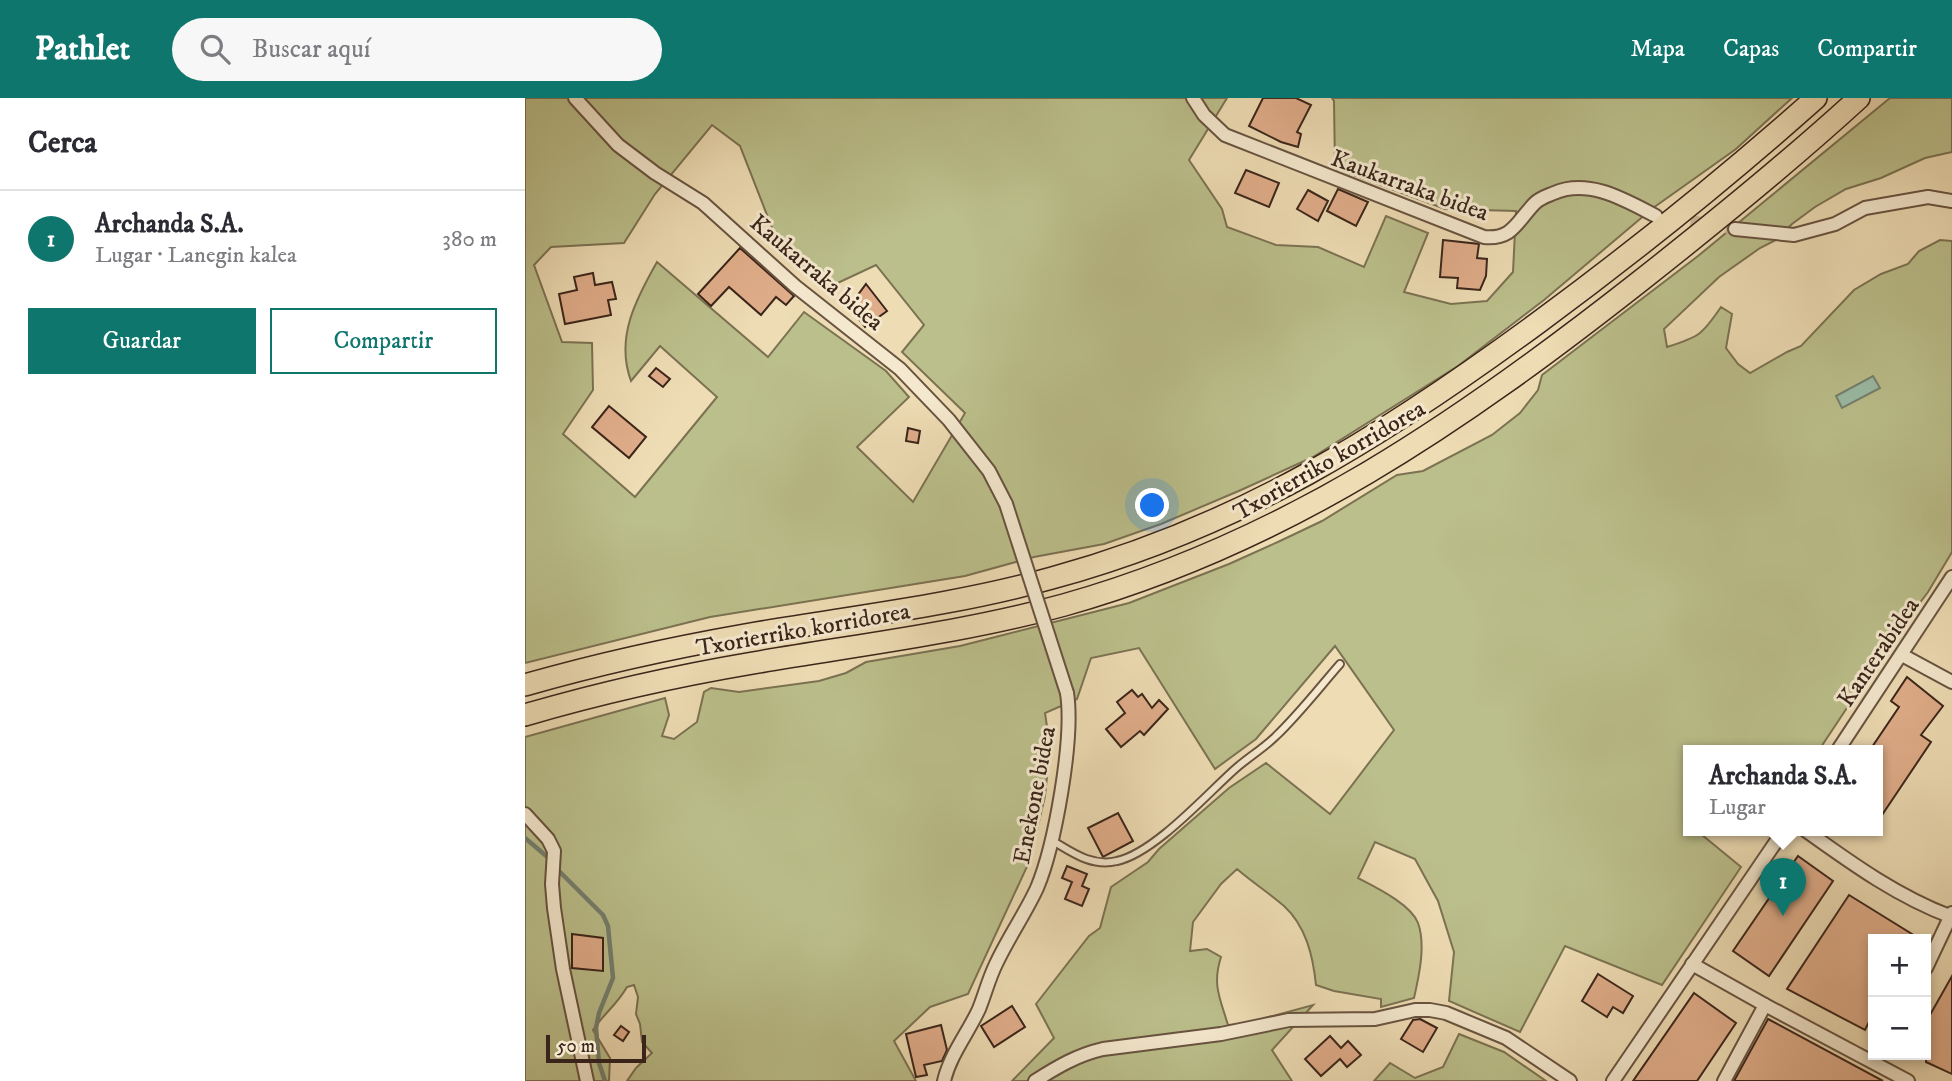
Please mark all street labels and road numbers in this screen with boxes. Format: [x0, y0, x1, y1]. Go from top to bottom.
street label: Kaukarraka bidea [1327, 144, 1493, 229]
street label: Kaukarraka bidea [743, 208, 890, 338]
street label: Txorierriko korridorea [1228, 393, 1431, 528]
street label: Kanterabidea [1831, 591, 1927, 713]
street label: Txorierriko korridorea [694, 596, 913, 664]
street label: Enekone bidea [1007, 723, 1063, 867]

